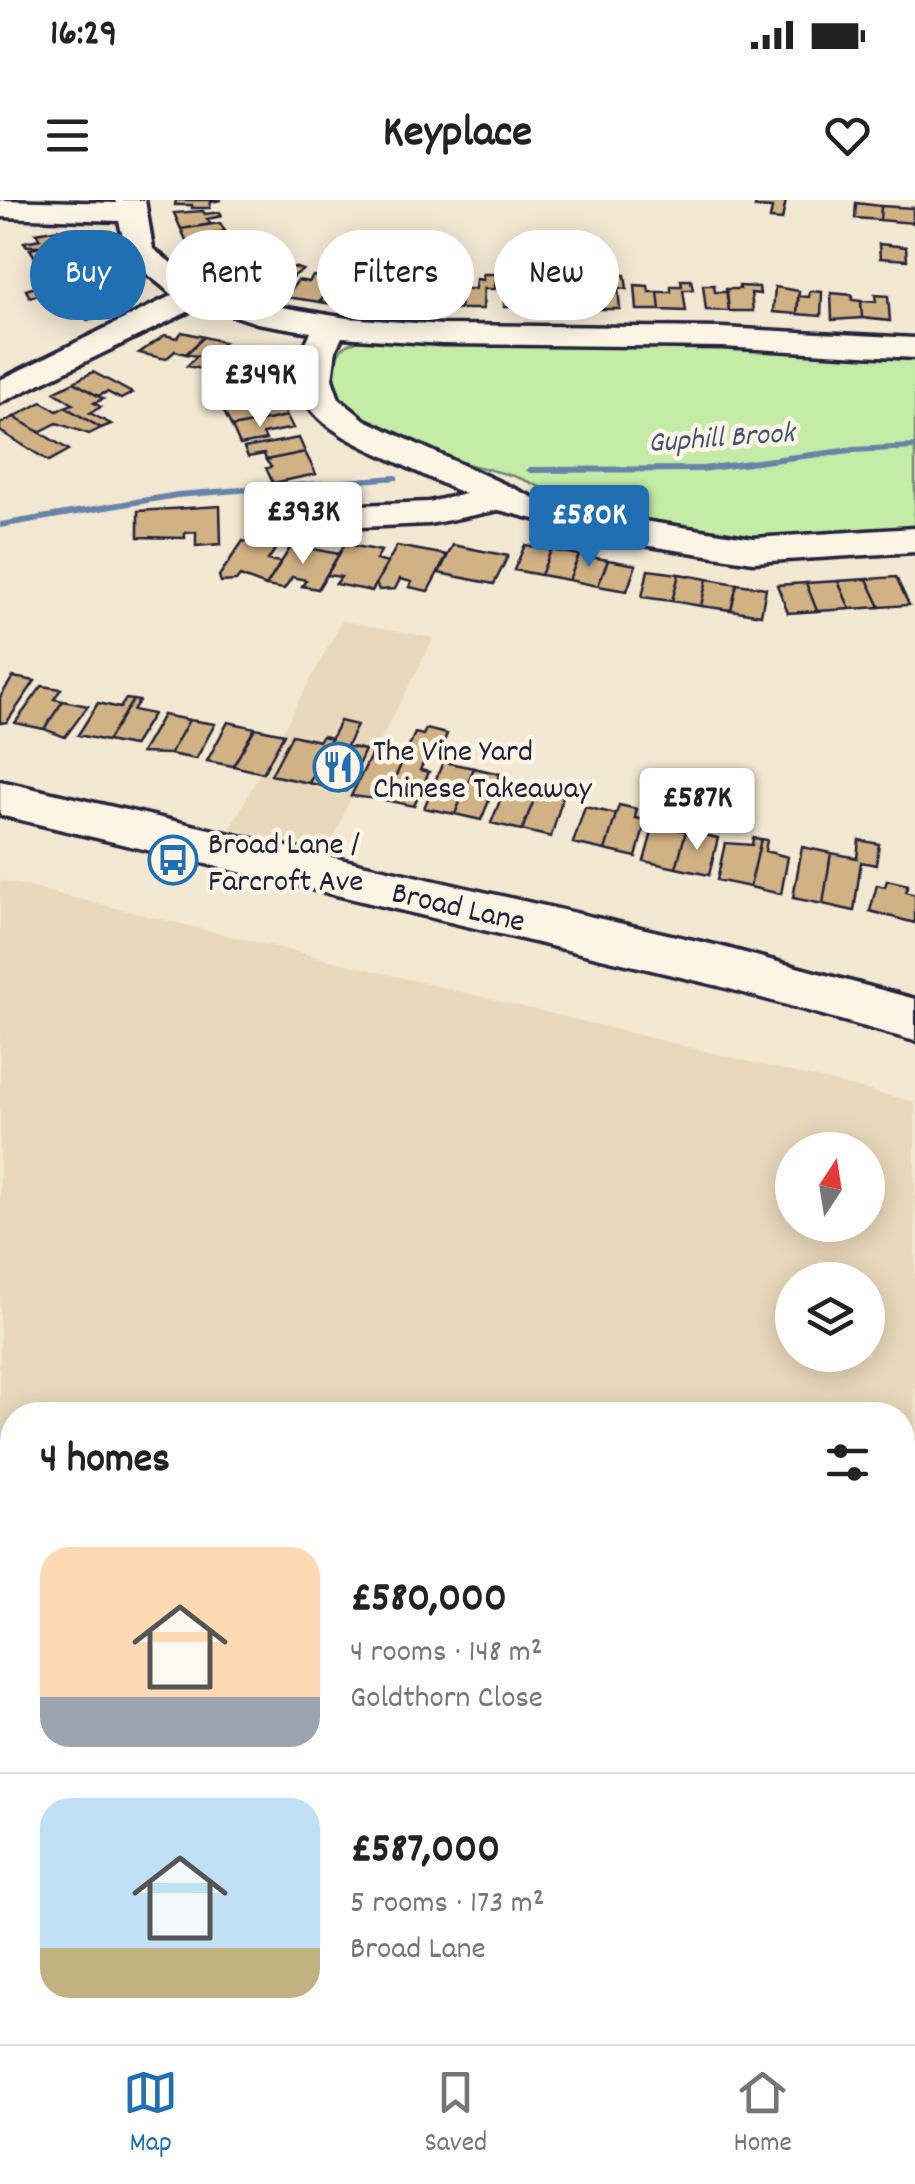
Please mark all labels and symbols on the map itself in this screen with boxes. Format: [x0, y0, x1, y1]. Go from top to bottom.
pin: £349K [190, 345, 330, 430]
water label: Guphill Brook [647, 414, 799, 467]
pin: £393K [233, 482, 373, 567]
pin: £580K [519, 485, 659, 570]
place label: The Vine Yard Chinese Takeaway [373, 731, 593, 814]
restaurant icon: The Vine Yard Chinese Takeaway [312, 741, 364, 793]
pin: £587K [627, 768, 767, 853]
place label: Broad Lane / Farcroft Ave [208, 824, 363, 907]
bus stop icon: Broad Lane / Farcroft Ave [147, 834, 199, 886]
street label: Broad Lane [387, 872, 529, 948]
north arrow [775, 1132, 885, 1242]

